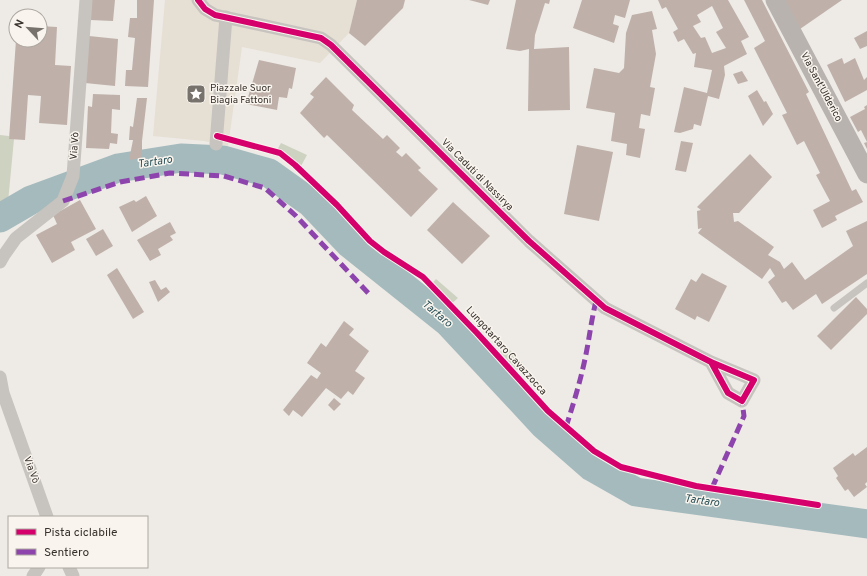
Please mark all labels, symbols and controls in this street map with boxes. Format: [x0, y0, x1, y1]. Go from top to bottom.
north arrow [8, 8, 48, 48]
text: N [12, 17, 28, 31]
street label: Via Sant'Ulderico [797, 50, 845, 124]
place label: Piazzale Suor Biagia Fattoni [210, 82, 271, 107]
place icon: Piazzale Suor Biagia Fattoni [185, 83, 207, 105]
street label: Via Vò [68, 131, 82, 160]
street label: Via Caduti di Nassirya [438, 136, 516, 214]
water label: Tartaro [137, 153, 173, 171]
water label: Tartaro [419, 297, 455, 331]
street label: Lungotartaro Cavazzocca [463, 304, 549, 398]
street label: Via Vò [20, 455, 42, 486]
water label: Tartaro [684, 492, 720, 510]
legend [8, 516, 148, 568]
text: Pista ciclabile [44, 525, 118, 541]
text: Sentiero [44, 545, 89, 561]

